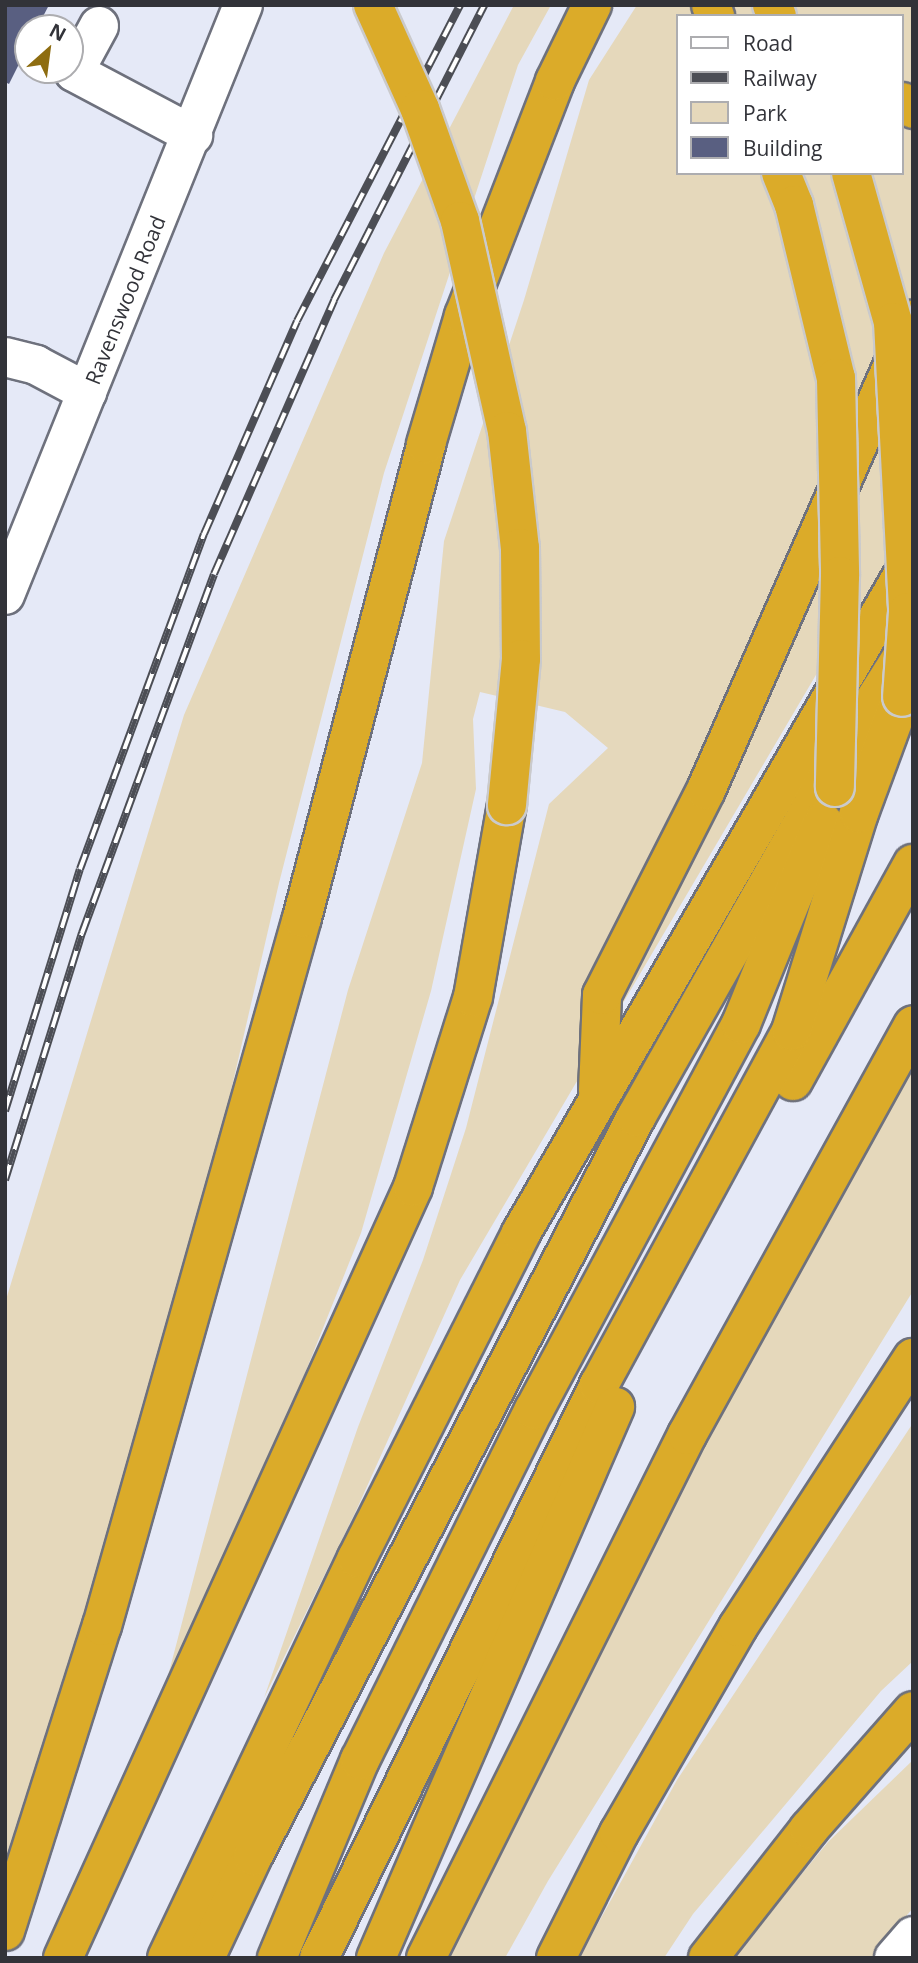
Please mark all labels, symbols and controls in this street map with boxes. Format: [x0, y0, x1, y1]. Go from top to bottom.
north arrow [14, 14, 84, 84]
legend [676, 14, 904, 175]
text: N [45, 17, 71, 47]
text: Road [743, 29, 793, 57]
text: Railway [743, 64, 817, 92]
text: Park [743, 99, 787, 127]
text: Building [743, 134, 822, 162]
street label: Ravenswood Road [80, 212, 170, 388]

